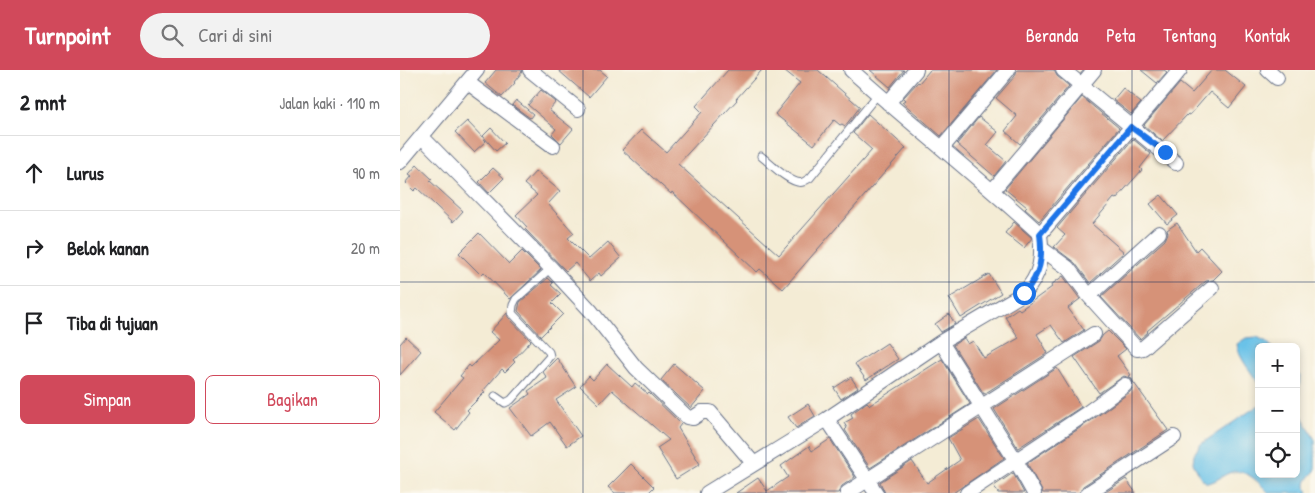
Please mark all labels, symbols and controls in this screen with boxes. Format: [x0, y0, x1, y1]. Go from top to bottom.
search box [140, 13, 490, 58]
text: Turnpoint [25, 19, 110, 51]
icon: search [158, 21, 186, 49]
text: Cari di sini [198, 22, 273, 48]
text: Beranda [1026, 23, 1078, 48]
text: Peta [1106, 23, 1135, 48]
text: Tentang [1163, 23, 1216, 48]
text: Kontak [1244, 23, 1290, 48]
text: 2 mnt [20, 88, 66, 117]
text: Jalan kaki · 110 m [279, 92, 380, 114]
route end [1154, 141, 1177, 164]
icon: ahead [20, 159, 48, 187]
text: Lurus [67, 160, 104, 186]
text: 90 m [352, 162, 380, 184]
icon: right [20, 234, 48, 262]
text: Belok kanan [67, 235, 149, 261]
text: 20 m [351, 237, 380, 259]
route start [1013, 282, 1036, 305]
icon: arrive [20, 309, 48, 337]
text: Tiba di tujuan [67, 310, 158, 336]
map controls [1255, 343, 1300, 478]
button: + [1255, 343, 1300, 388]
button: Simpan [20, 375, 195, 424]
button: Bagikan [205, 375, 380, 424]
button: − [1255, 388, 1300, 433]
button: locate [1255, 433, 1300, 478]

